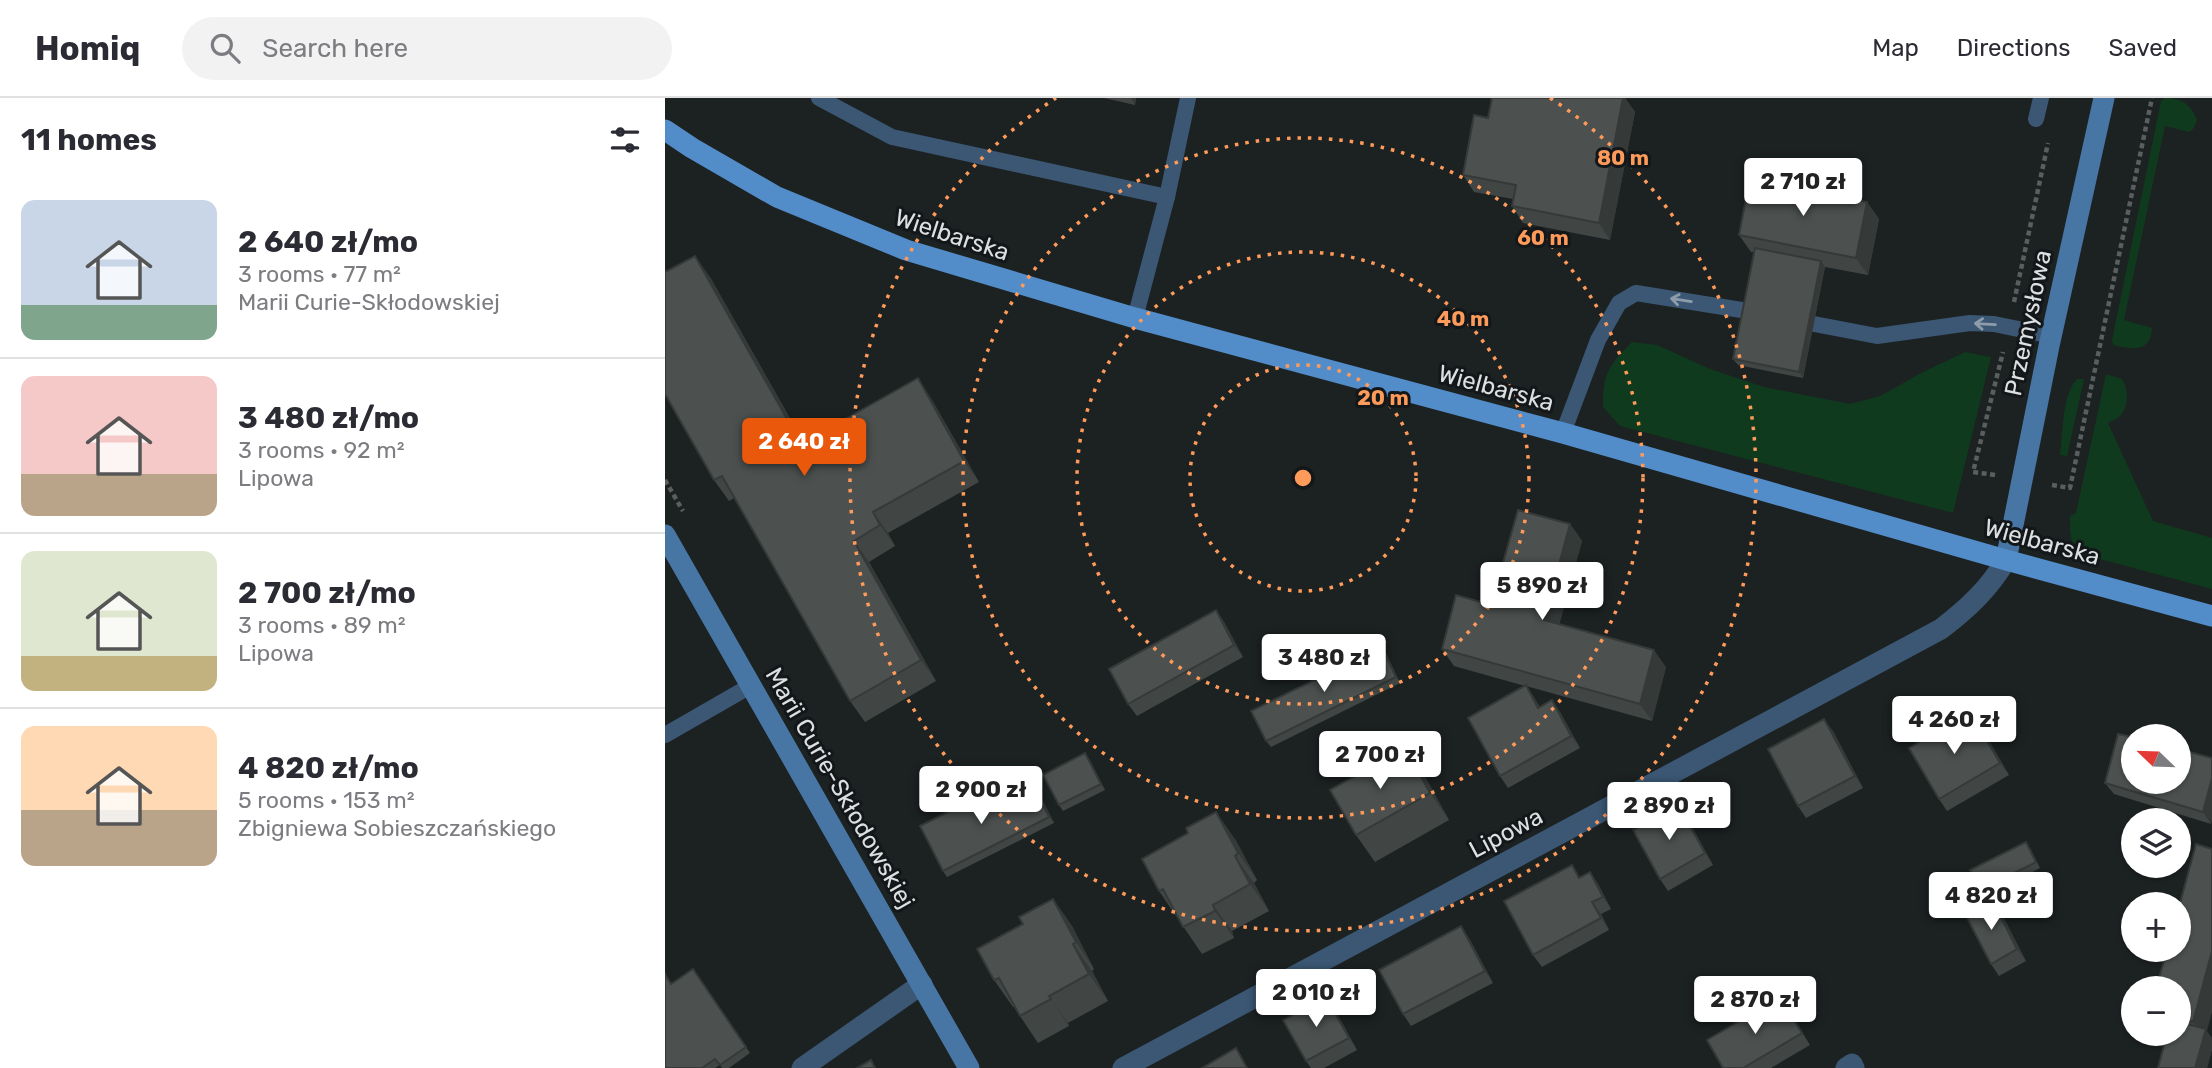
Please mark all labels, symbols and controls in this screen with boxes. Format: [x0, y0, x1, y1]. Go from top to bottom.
search box [182, 17, 672, 80]
text: Homiq [35, 29, 140, 68]
icon: search [206, 29, 244, 67]
text: Search here [262, 33, 408, 64]
text: Map [1872, 34, 1919, 62]
text: Directions [1957, 34, 2070, 62]
text: Saved [2108, 34, 2177, 62]
icon: filters [606, 121, 644, 159]
text: 11 homes [21, 122, 157, 158]
text: 80 m [1597, 145, 1649, 170]
pin: 2 710 zł [1731, 158, 1875, 218]
text: 2 710 zł [1760, 167, 1846, 195]
street label: Wielbarska [891, 203, 1013, 267]
text: 2 640 zł/mo [238, 224, 418, 260]
text: 60 m [1517, 225, 1569, 250]
icon: home [77, 228, 161, 312]
street label: Przemysłowa [1999, 248, 2057, 398]
text: 3 rooms · 77 m² [238, 260, 401, 288]
text: Marii Curie-Skłodowskiej [238, 288, 500, 316]
one-way arrow [1670, 294, 1692, 307]
text: 40 m [1437, 306, 1489, 331]
one-way arrow [1973, 317, 1996, 330]
street label: Wielbarska [1435, 359, 1557, 417]
text: 20 m [1357, 385, 1409, 410]
text: 3 480 zł/mo [238, 400, 419, 436]
icon: home [77, 404, 161, 488]
pin: 2 640 zł [732, 418, 876, 478]
text: 2 640 zł [758, 427, 850, 455]
text: 3 rooms · 92 m² [238, 436, 404, 464]
text: Lipowa [238, 464, 314, 492]
centre of rings [1291, 466, 1315, 490]
street label: Wielbarska [1981, 513, 2103, 571]
pin: 5 890 zł [1470, 562, 1614, 622]
text: 5 890 zł [1496, 571, 1588, 599]
text: 2 700 zł/mo [238, 575, 416, 611]
icon: home [77, 579, 161, 663]
text: 3 rooms · 89 m² [238, 611, 406, 639]
pin: 3 480 zł [1252, 634, 1396, 694]
text: Lipowa [238, 639, 314, 667]
text: 3 480 zł [1278, 643, 1370, 671]
street label: Marii Curie-Skłodowskiej [760, 663, 920, 913]
pin: 4 260 zł [1882, 696, 2026, 756]
text: 4 260 zł [1908, 705, 2000, 733]
north arrow [2121, 724, 2191, 794]
map controls [2121, 724, 2191, 1046]
pin: 2 700 zł [1308, 732, 1452, 791]
text: 2 700 zł [1335, 740, 1425, 768]
text: 4 820 zł/mo [238, 750, 419, 786]
icon: home [77, 754, 161, 838]
pin: 2 900 zł [909, 766, 1053, 826]
text: 2 900 zł [935, 775, 1027, 803]
pin: 2 890 zł [1597, 782, 1741, 842]
text: 5 rooms · 153 m² [238, 786, 415, 814]
text: 2 890 zł [1623, 791, 1715, 819]
street label: Lipowa [1464, 802, 1548, 864]
button: layers [2121, 808, 2191, 878]
text: Zbigniewa Sobieszczańskiego [238, 814, 556, 842]
pin: 4 820 zł [1919, 872, 2063, 932]
text: 4 820 zł [1945, 881, 2037, 909]
button: + [2121, 892, 2191, 962]
pin: 2 010 zł [1244, 970, 1388, 1029]
pin: 2 870 zł [1683, 976, 1827, 1036]
button: − [2121, 976, 2191, 1046]
text: 2 010 zł [1272, 978, 1360, 1006]
text: 2 870 zł [1710, 985, 1800, 1013]

